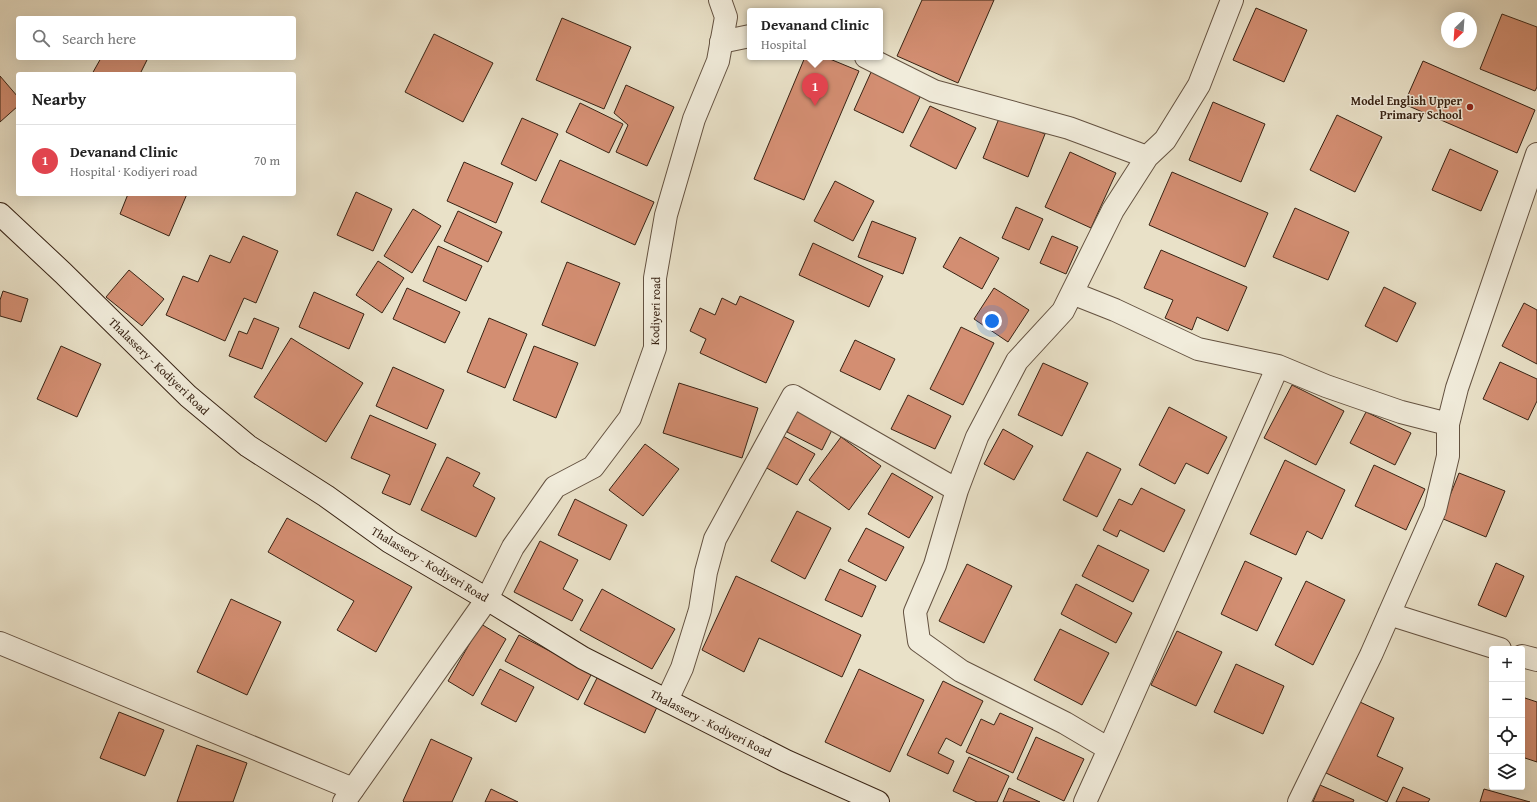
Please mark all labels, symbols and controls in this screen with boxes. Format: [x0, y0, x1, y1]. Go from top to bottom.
popup [747, 8, 883, 60]
north arrow [1441, 12, 1477, 48]
text: Devanand Clinic [761, 14, 869, 35]
search box [16, 16, 296, 60]
icon: search [30, 27, 52, 49]
text: Search here [62, 28, 136, 49]
text: Hospital [761, 35, 807, 54]
pin: 1 [802, 73, 828, 106]
text: Nearby [32, 86, 86, 111]
place label: Model English Upper Primary School [1351, 92, 1462, 123]
marker: Model English Upper Primary School [1465, 102, 1475, 112]
text: Devanand Clinic [70, 141, 178, 162]
text: 1 [42, 151, 48, 170]
text: 70 m [254, 151, 280, 170]
text: Hospital · Kodiyeri road [70, 162, 197, 181]
street label: Kodiyeri road [646, 276, 664, 345]
your location [982, 311, 1002, 331]
street label: Thalassery - Kodiyeri Road [105, 313, 214, 419]
street label: Thalassery - Kodiyeri Road [368, 522, 492, 606]
map controls [1489, 646, 1525, 790]
button: + [1489, 646, 1525, 682]
button: − [1489, 682, 1525, 718]
street label: Thalassery - Kodiyeri Road [647, 685, 775, 761]
button: locate [1489, 718, 1525, 754]
button: layers [1489, 754, 1525, 790]

